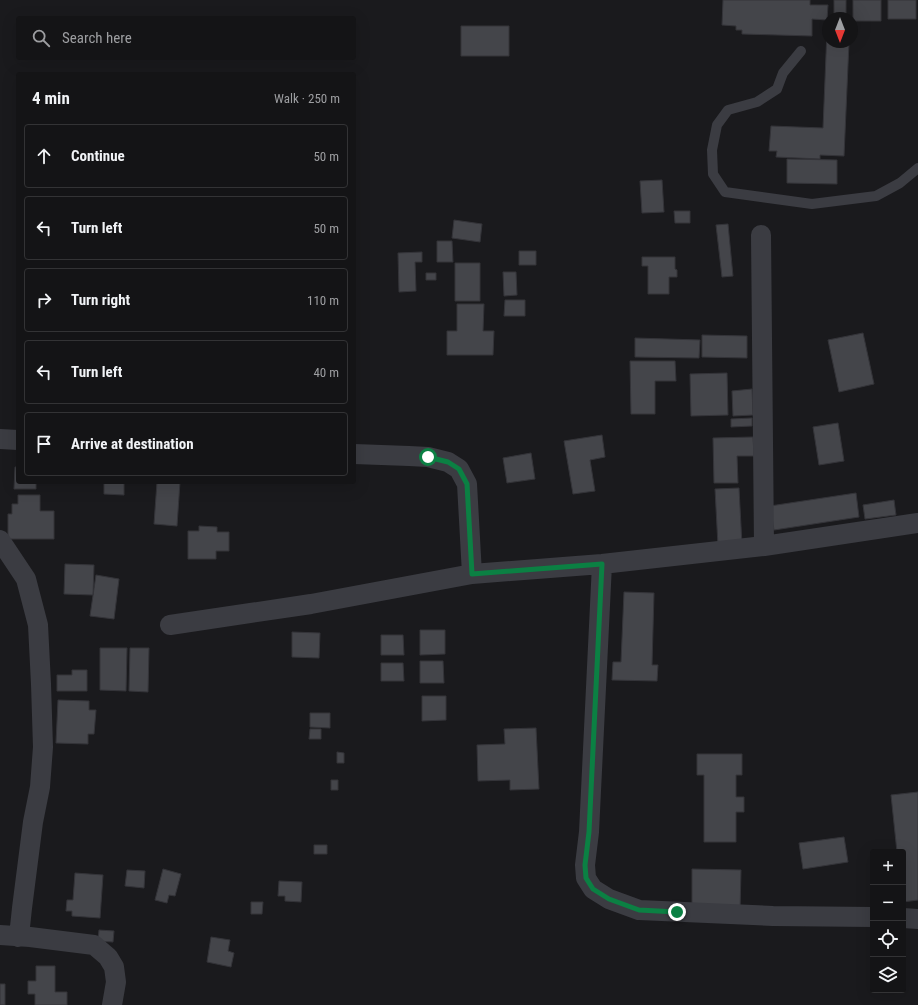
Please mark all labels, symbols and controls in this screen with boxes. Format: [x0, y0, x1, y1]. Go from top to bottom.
north arrow [822, 12, 858, 48]
search box [16, 16, 356, 60]
icon: search [30, 27, 52, 49]
text: Search here [62, 29, 132, 47]
text: 4 min [32, 88, 70, 108]
text: Walk · 250 m [274, 91, 340, 106]
icon: ahead [33, 145, 55, 167]
text: Continue [71, 147, 125, 165]
text: 50 m [313, 149, 339, 164]
icon: left [33, 217, 55, 239]
text: Turn left [71, 219, 122, 237]
text: 50 m [313, 221, 339, 236]
icon: right [33, 289, 55, 311]
text: Turn right [71, 291, 130, 309]
text: 110 m [307, 293, 339, 308]
icon: left [33, 361, 55, 383]
text: Turn left [71, 363, 122, 381]
text: 40 m [313, 365, 339, 380]
icon: arrive [33, 433, 55, 455]
text: Arrive at destination [71, 435, 194, 453]
route start [419, 448, 437, 466]
map controls [870, 849, 906, 993]
button: + [870, 849, 906, 885]
button: − [870, 885, 906, 921]
route end [668, 903, 686, 921]
button: locate [870, 921, 906, 957]
button: layers [870, 957, 906, 993]

